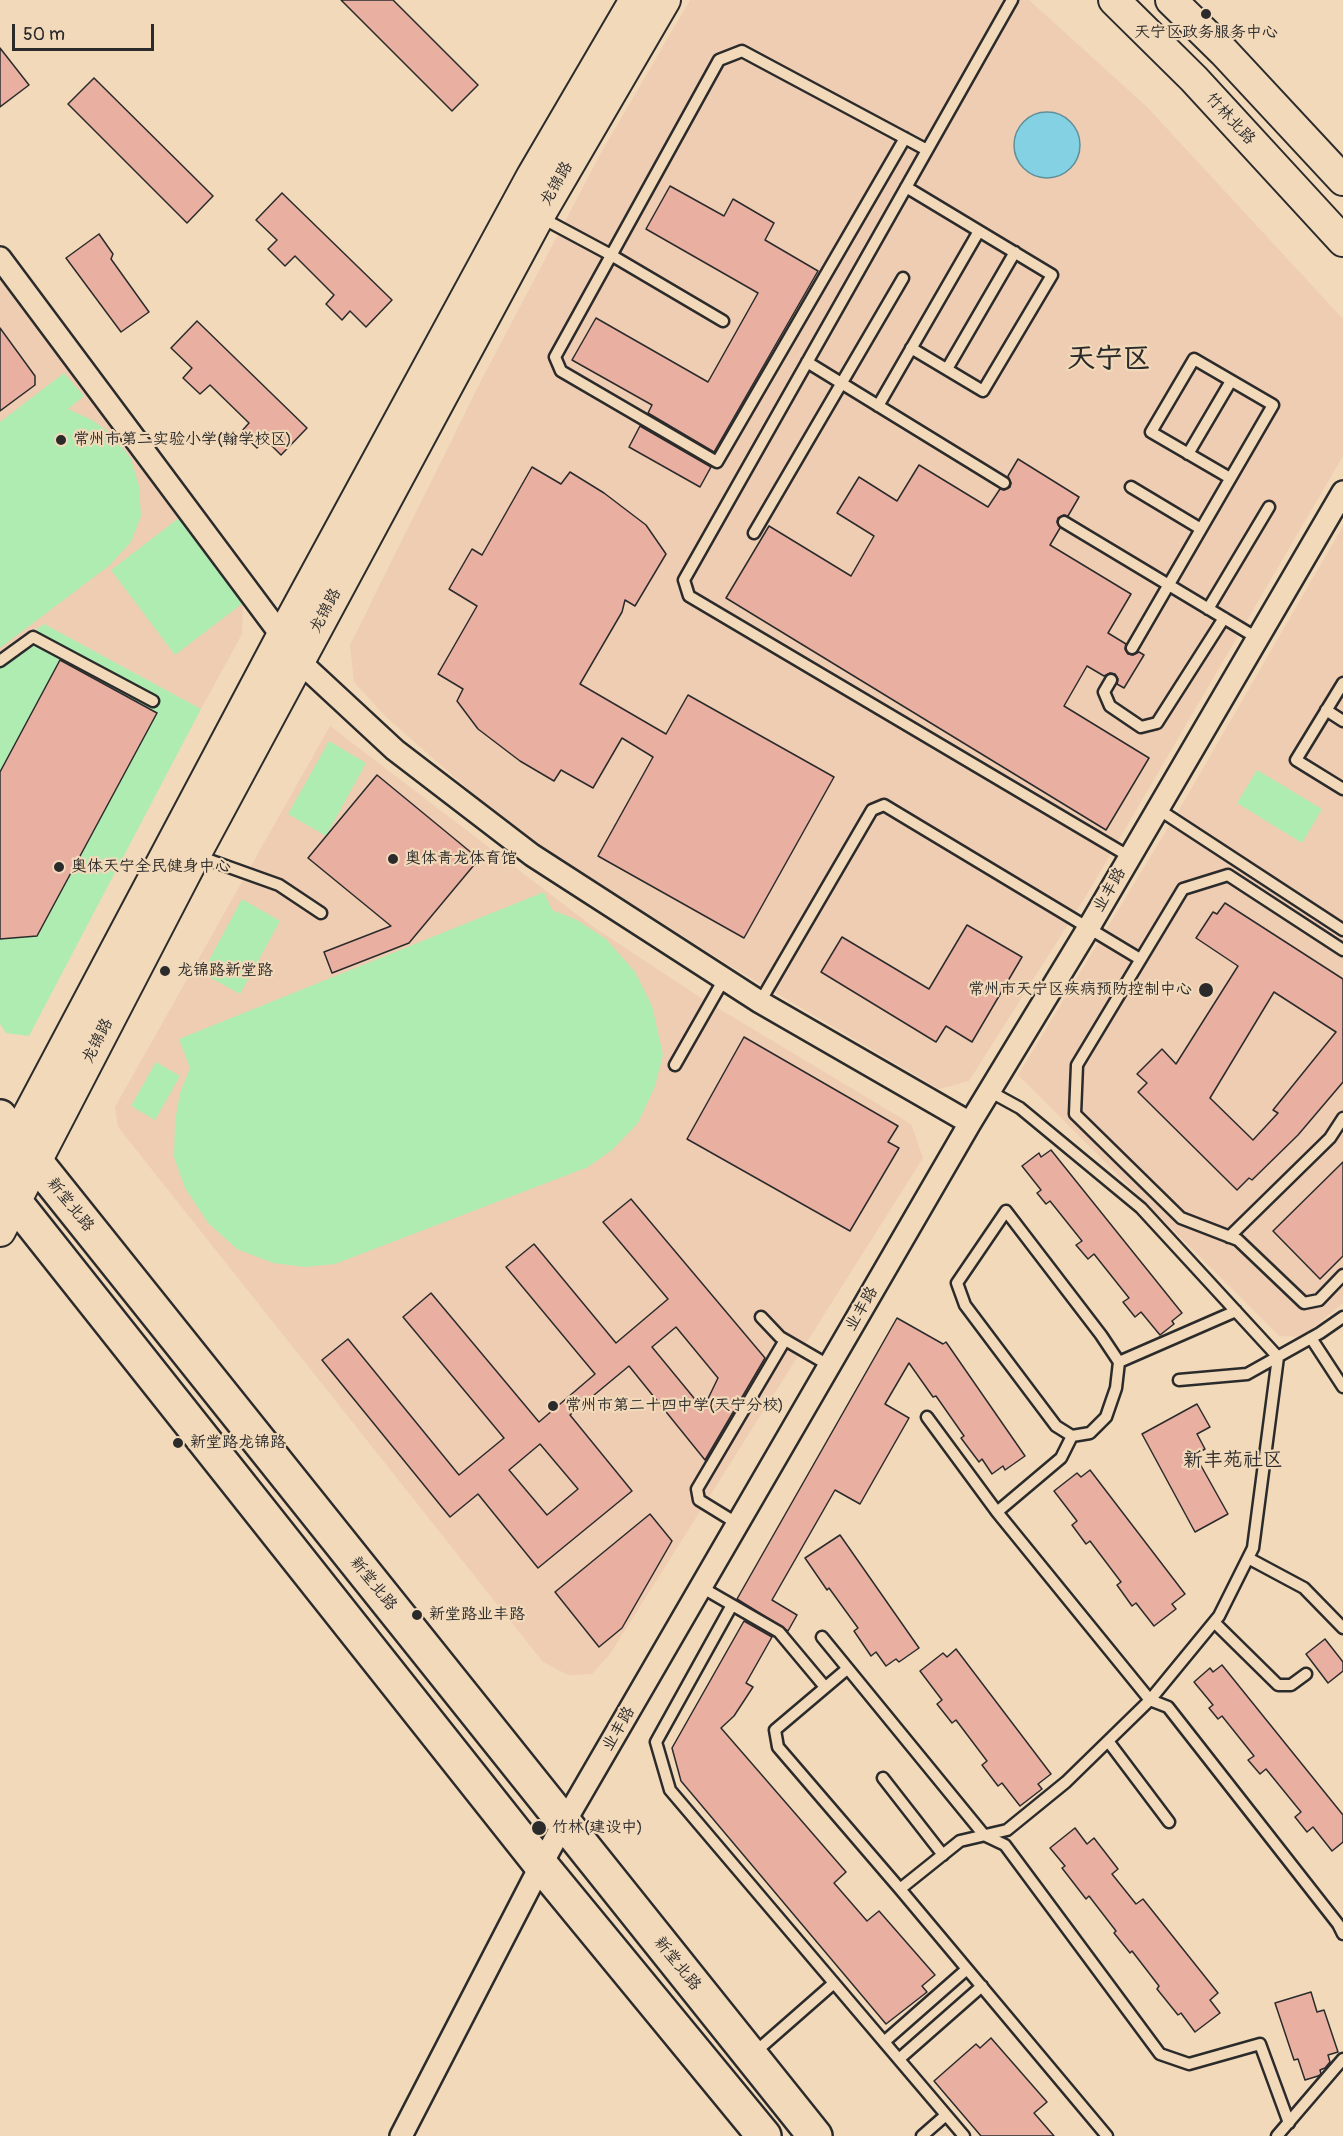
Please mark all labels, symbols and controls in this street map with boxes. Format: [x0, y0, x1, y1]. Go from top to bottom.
marker: 天宁区政务服务中心 [1199, 7, 1213, 21]
scale bar [15, 12, 158, 50]
text: 50 m [23, 23, 65, 46]
place label: 天宁区政务服务中心 [1134, 23, 1278, 43]
street label: 竹林北路 [1201, 89, 1259, 149]
street label: 龙锦路 [537, 158, 577, 210]
district label: 天宁区 [1067, 343, 1151, 377]
place label: 常州市第二实验小学(翰学校区) [73, 430, 292, 450]
marker: 常州市第二实验小学(翰学校区) [54, 433, 68, 447]
street label: 龙锦路 [306, 585, 346, 637]
place label: 奥体青龙体育馆 [405, 849, 517, 869]
marker: 奥体青龙体育馆 [386, 852, 400, 866]
place label: 奥体天宁全民健身中心 [71, 857, 231, 877]
marker: 奥体天宁全民健身中心 [52, 860, 66, 874]
street label: 业丰路 [1090, 864, 1130, 916]
place label: 龙锦路新堂路 [177, 961, 273, 981]
marker: 龙锦路新堂路 [158, 964, 172, 978]
place label: 常州市天宁区疾病预防控制中心 [968, 980, 1192, 1000]
marker: 常州市天宁区疾病预防控制中心 [1197, 981, 1215, 999]
street label: 龙锦路 [79, 1015, 117, 1067]
street label: 新堂北路 [42, 1174, 98, 1236]
street label: 业丰路 [842, 1283, 882, 1335]
place label: 常州市第二十四中学(天宁分校) [565, 1396, 784, 1416]
marker: 常州市第二十四中学(天宁分校) [546, 1399, 560, 1413]
place label: 新堂路龙锦路 [190, 1433, 286, 1453]
marker: 新堂路龙锦路 [171, 1436, 185, 1450]
district label: 新丰苑社区 [1183, 1449, 1283, 1473]
street label: 新堂北路 [345, 1553, 401, 1615]
place label: 新堂路业丰路 [429, 1605, 525, 1625]
marker: 新堂路业丰路 [410, 1608, 424, 1622]
street label: 业丰路 [599, 1703, 639, 1755]
place label: 竹林(建设中) [552, 1818, 643, 1838]
marker: 竹林(建设中) [530, 1819, 548, 1837]
street label: 新堂北路 [649, 1933, 705, 1995]

